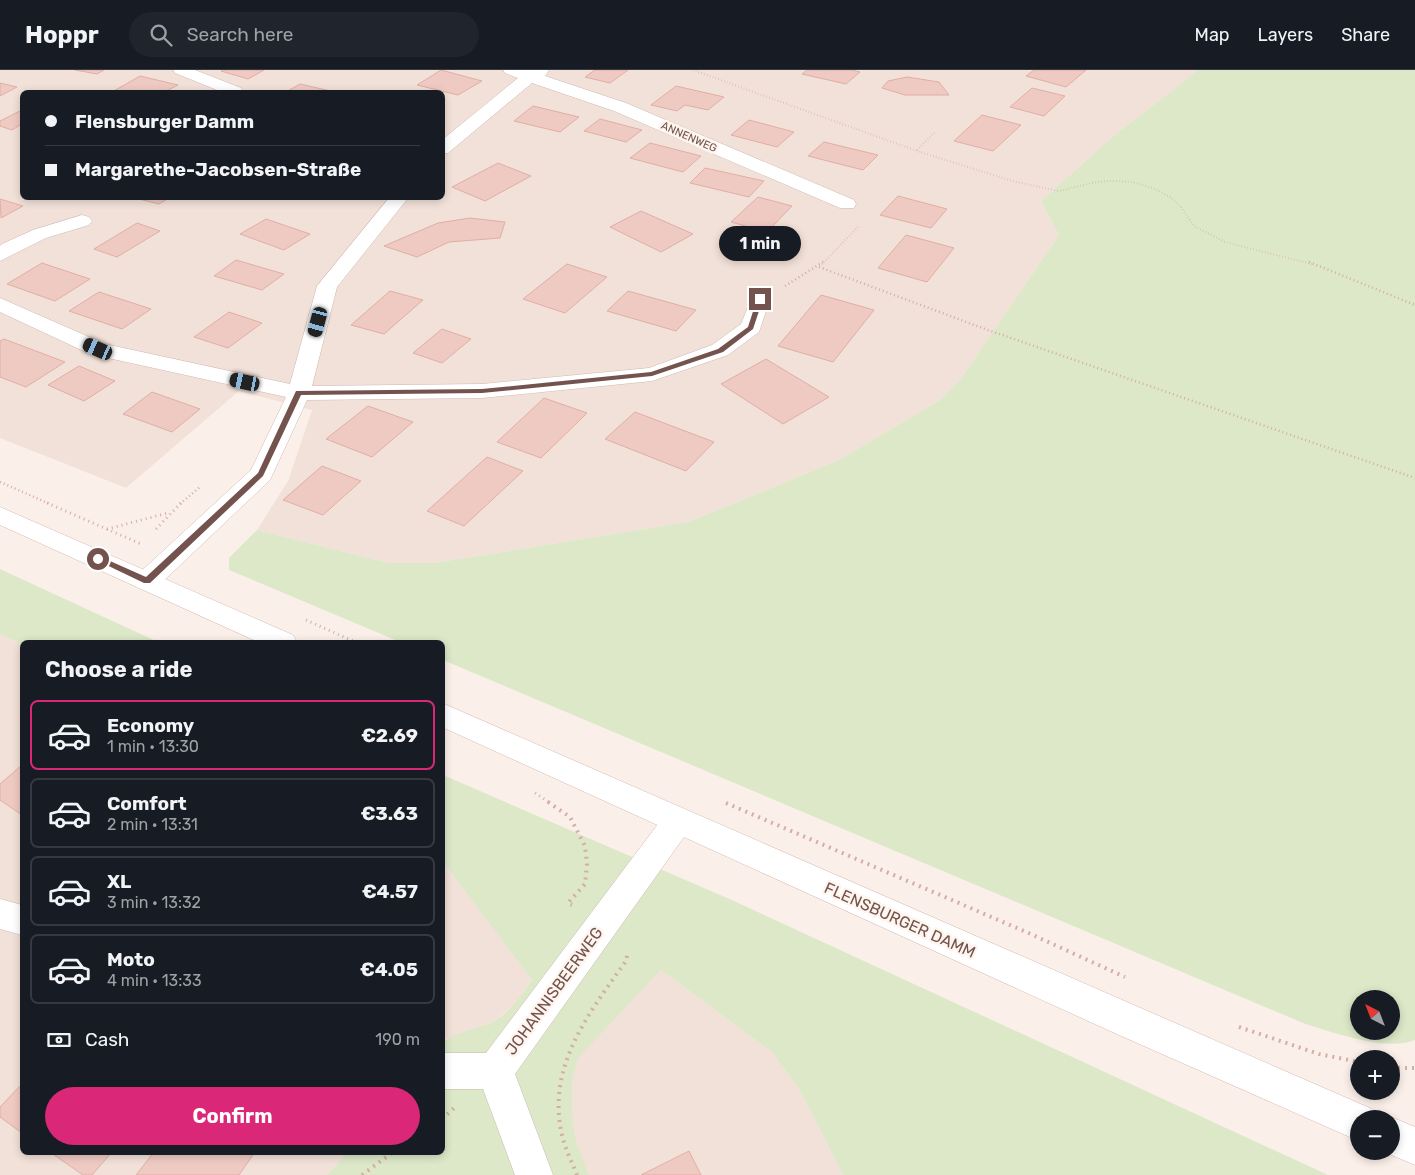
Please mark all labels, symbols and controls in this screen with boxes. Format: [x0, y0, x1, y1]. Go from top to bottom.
search box [129, 12, 479, 57]
text: Hoppr [25, 21, 99, 49]
icon: search [147, 21, 175, 49]
text: Search here [187, 23, 293, 46]
text: Map [1195, 24, 1230, 46]
text: Layers [1258, 24, 1313, 46]
text: Share [1341, 24, 1390, 46]
text: Flensburger Damm [75, 110, 254, 133]
street label: ANNENWEG [659, 119, 719, 155]
text: Margarethe-Jacobsen-Straße [75, 158, 361, 181]
callout: 1 min [719, 226, 801, 262]
text: 1 min [740, 234, 780, 253]
route end [749, 288, 771, 310]
car [306, 306, 329, 338]
car [81, 336, 114, 362]
car [228, 372, 261, 392]
route start [87, 548, 109, 570]
text: Choose a ride [45, 656, 192, 683]
icon: car [47, 713, 92, 758]
text: Economy [107, 714, 194, 737]
text: €2.69 [361, 724, 418, 747]
text: 1 min · 13:30 [107, 737, 199, 756]
icon: car [47, 791, 92, 836]
text: Comfort [107, 792, 187, 815]
text: €3.63 [360, 802, 418, 825]
text: 2 min · 13:31 [107, 815, 198, 834]
icon: car [47, 869, 92, 914]
text: XL [107, 870, 131, 893]
street label: FLENSBURGER DAMM [821, 878, 979, 962]
text: €4.57 [362, 880, 418, 903]
text: 3 min · 13:32 [107, 893, 201, 912]
street label: JOHANNISBEERWEG [501, 923, 607, 1059]
icon: car [47, 947, 92, 992]
text: Moto [107, 948, 155, 971]
text: €4.05 [360, 958, 418, 981]
text: 4 min · 13:33 [107, 971, 202, 990]
north arrow [1350, 990, 1400, 1040]
map controls [1350, 990, 1400, 1160]
icon: cash [45, 1026, 73, 1054]
text: Cash [85, 1028, 129, 1051]
text: 190 m [375, 1030, 420, 1049]
button: + [1350, 1050, 1400, 1100]
button: Confirm [45, 1087, 420, 1145]
button: − [1350, 1110, 1400, 1160]

